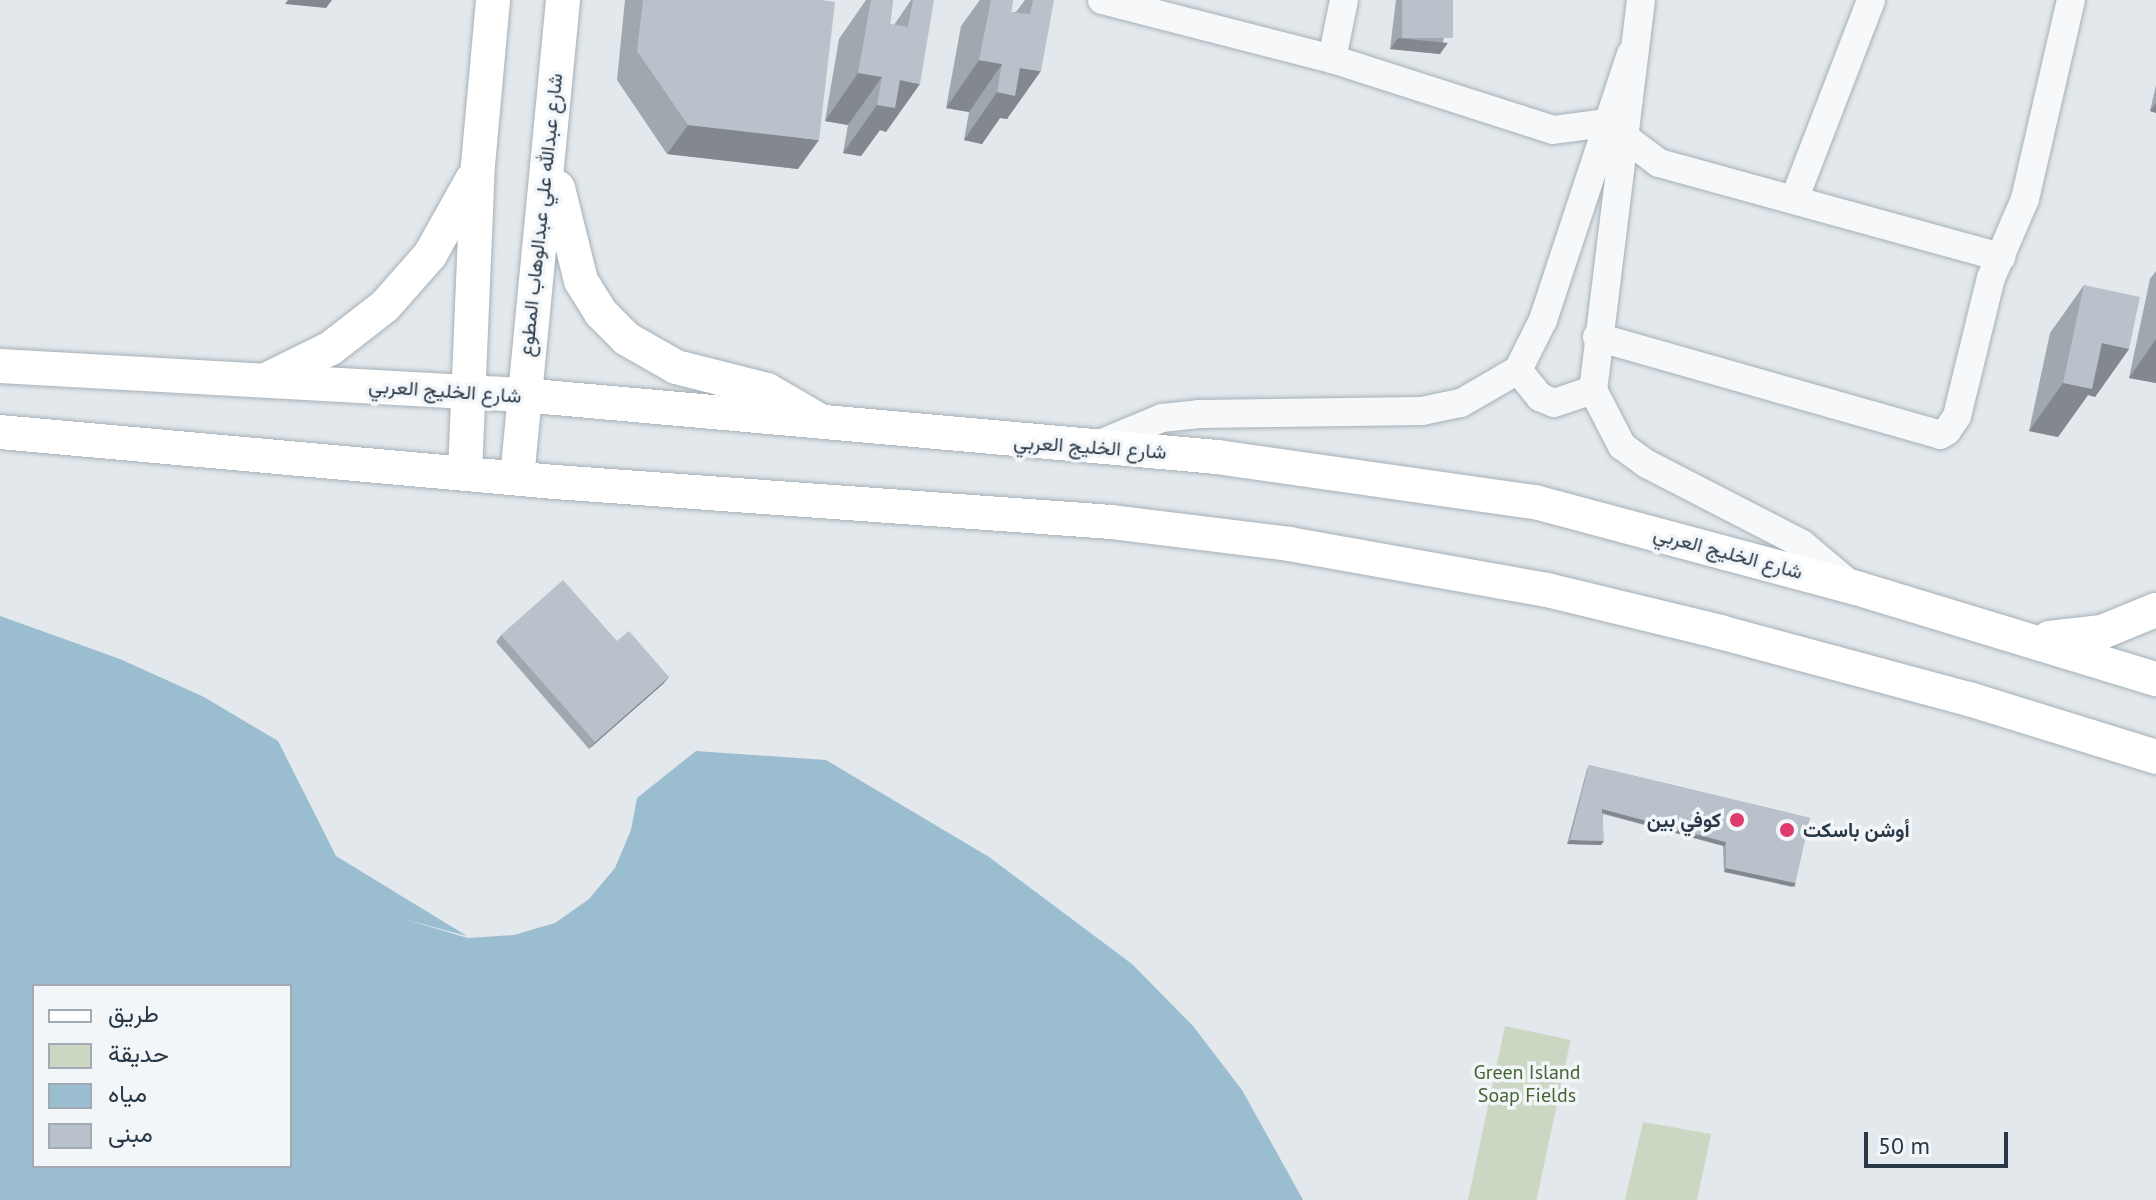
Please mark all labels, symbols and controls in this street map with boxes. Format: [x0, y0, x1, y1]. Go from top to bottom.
street label: شارع عبدالله علي عبدالوهاب المطوع [514, 72, 568, 358]
street label: شارع الخليج العربي [368, 374, 522, 408]
street label: شارع الخليج العربي [1013, 430, 1167, 464]
street label: شارع الخليج العربي [1651, 522, 1805, 584]
place label: كوفي بين [1647, 808, 1721, 832]
marker: كوفي بين [1728, 811, 1746, 829]
place label: أوشن باسكت [1803, 818, 1910, 842]
marker: أوشن باسكت [1778, 821, 1796, 839]
legend [32, 984, 292, 1168]
text: طريق [108, 998, 159, 1029]
text: حديقة [108, 1038, 169, 1069]
park label: Green Island Soap Fields [1473, 1060, 1581, 1107]
text: مياه [108, 1078, 147, 1109]
scale bar [1868, 1116, 2012, 1166]
text: مبنى [108, 1118, 153, 1149]
text: 50 m [1878, 1130, 1930, 1161]

